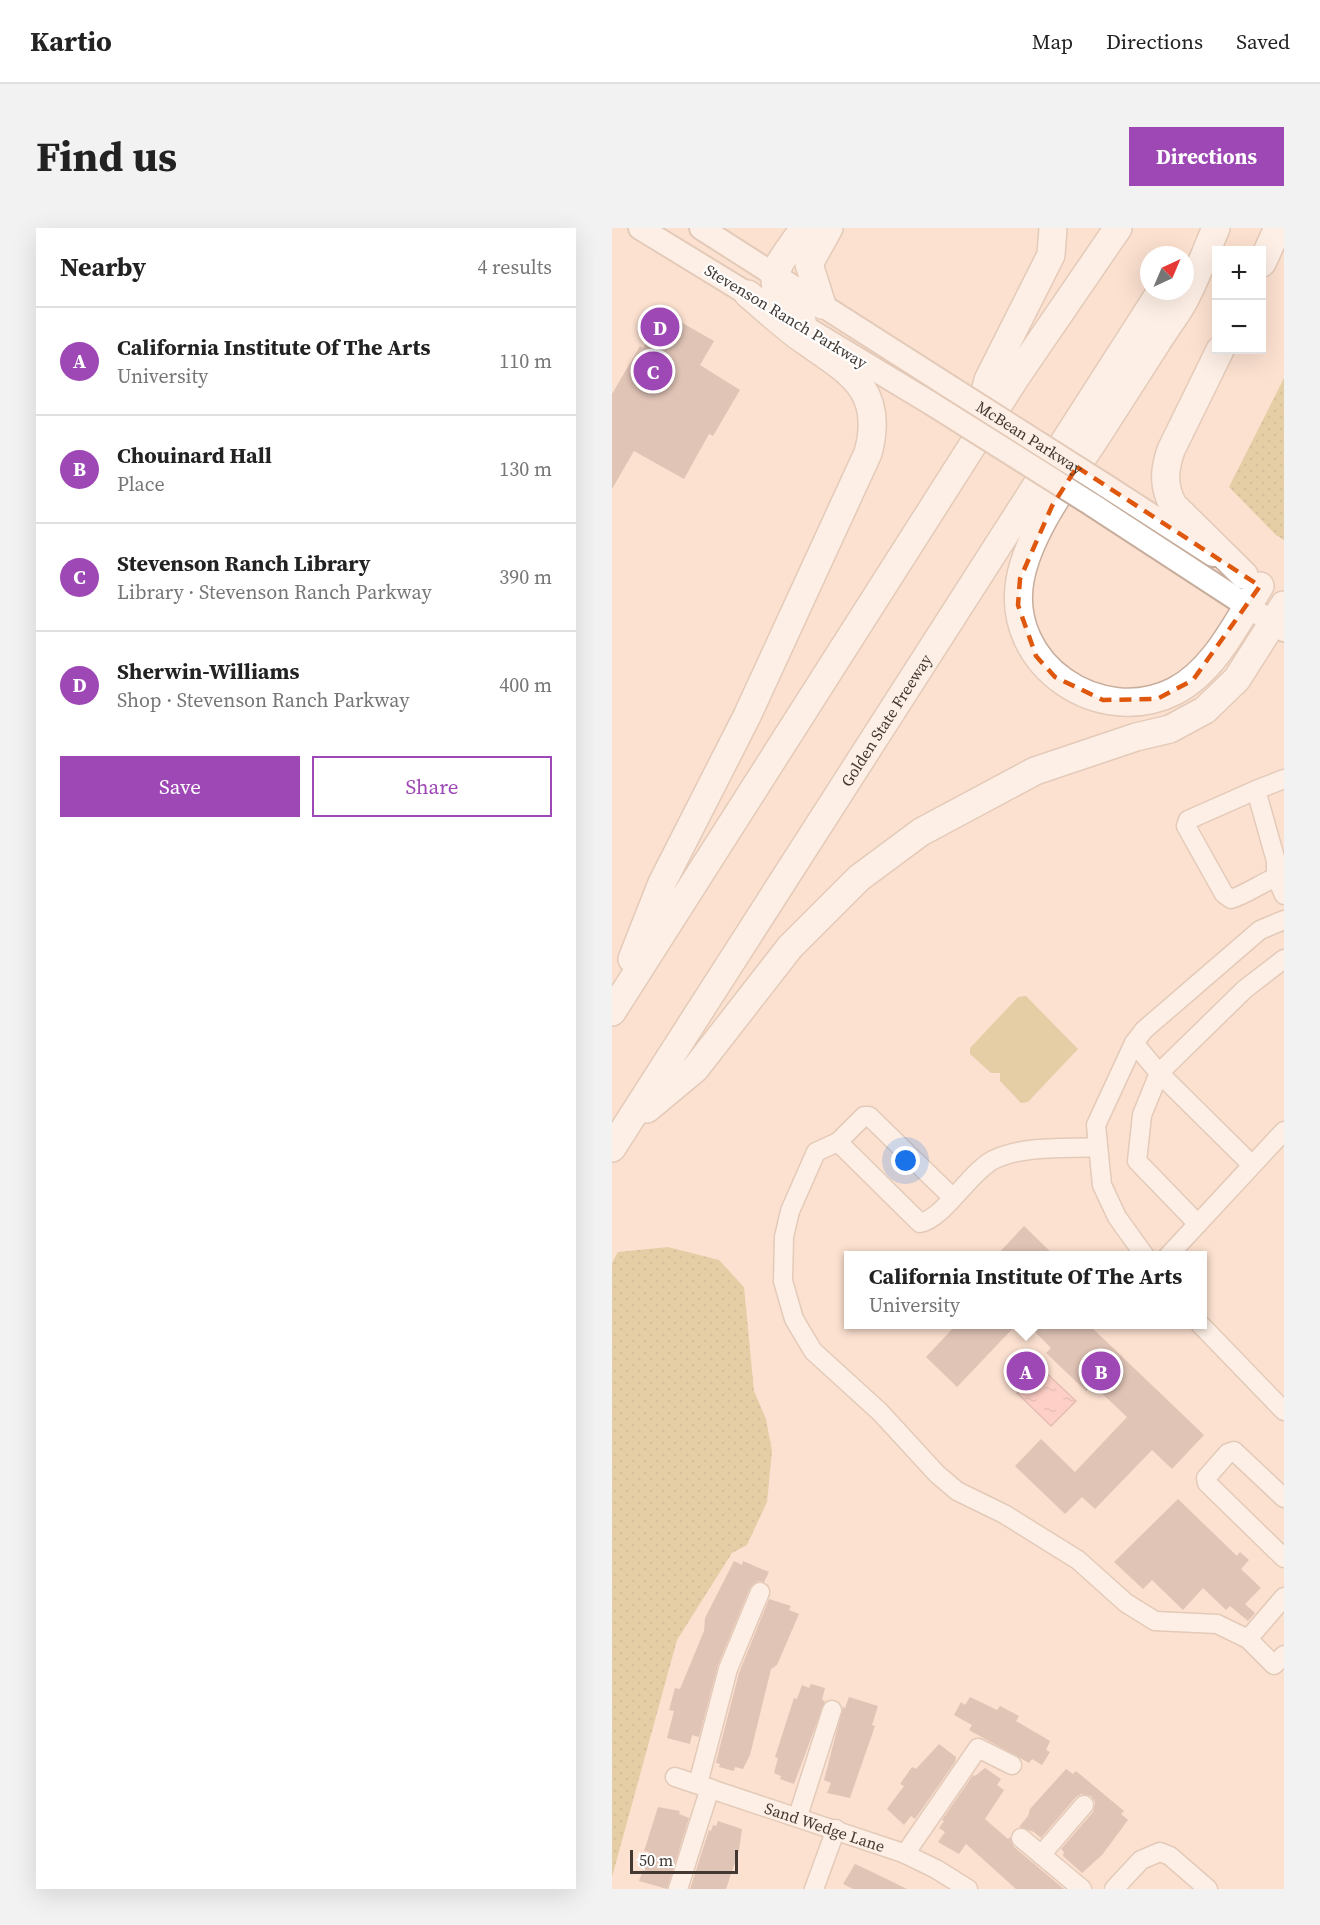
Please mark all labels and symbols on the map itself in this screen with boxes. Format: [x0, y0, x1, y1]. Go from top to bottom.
north arrow [1140, 246, 1194, 300]
street label: Stevenson Ranch Parkway [701, 259, 872, 374]
pin: D [640, 304, 680, 350]
pin: C [634, 348, 672, 394]
street label: McBean Parkway [972, 395, 1088, 480]
street label: Golden State Freeway [835, 649, 937, 791]
your location [891, 1146, 920, 1175]
pin: A [1006, 1348, 1046, 1394]
pin: B [1082, 1348, 1120, 1394]
street label: Sand Wedge Lane [762, 1797, 888, 1857]
scale bar [630, 1847, 738, 1874]

